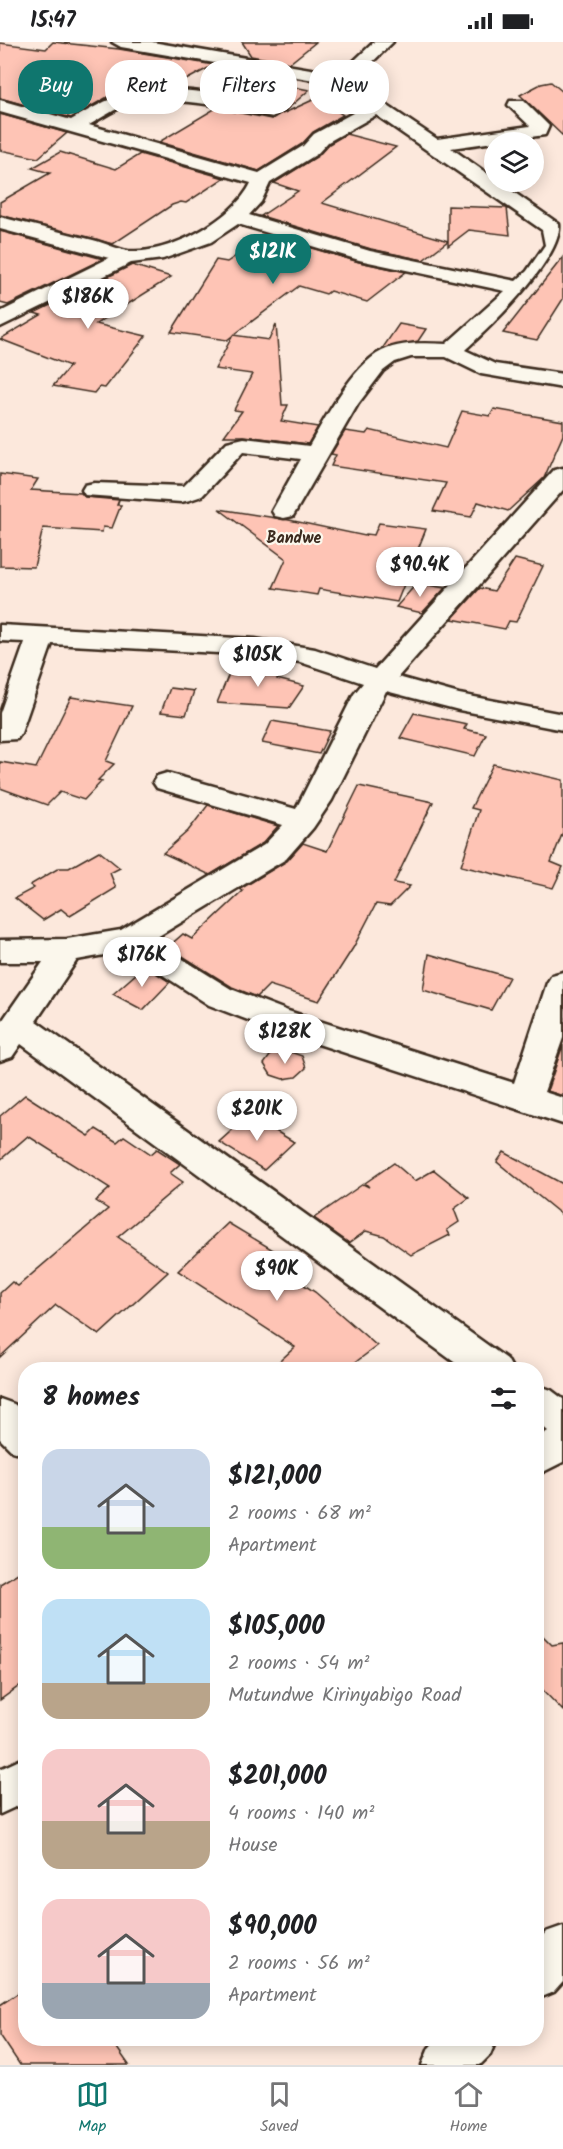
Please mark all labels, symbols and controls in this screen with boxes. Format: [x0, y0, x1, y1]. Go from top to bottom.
text: 15:47 [30, 4, 76, 39]
chip: Buy [18, 60, 93, 114]
chip: Rent [105, 60, 188, 114]
chip: Filters [200, 60, 297, 114]
chip: New [309, 60, 389, 114]
map controls [484, 132, 544, 192]
button: layers [484, 132, 544, 192]
pin: $121K [231, 234, 315, 285]
text: $121K [249, 237, 297, 269]
pin: $186K [46, 279, 130, 330]
text: $186K [62, 282, 114, 314]
district label: Bandwe [267, 526, 322, 551]
pin: $90.4K [371, 547, 469, 598]
text: $90.4K [390, 550, 450, 582]
pin: $105K [216, 637, 300, 688]
text: $105K [233, 640, 283, 672]
pin: $176K [100, 937, 184, 988]
text: $176K [117, 940, 167, 972]
pin: $128K [243, 1014, 327, 1065]
text: $128K [258, 1017, 312, 1049]
pin: $201K [215, 1091, 299, 1142]
text: $201K [231, 1094, 283, 1126]
pin: $90K [241, 1251, 313, 1302]
text: $90K [255, 1254, 299, 1286]
text: 8 homes [42, 1377, 140, 1419]
icon: filters [487, 1382, 520, 1415]
text: $121,000 [228, 1456, 321, 1498]
icon: home [90, 1473, 162, 1545]
text: 2 rooms · 68 m² [228, 1498, 371, 1530]
text: Apartment [228, 1530, 317, 1562]
text: $105,000 [228, 1606, 325, 1648]
icon: home [90, 1623, 162, 1695]
text: 2 rooms · 54 m² [228, 1648, 369, 1680]
text: Mutundwe Kirinyabigo Road [228, 1680, 461, 1712]
text: $201,000 [228, 1756, 327, 1798]
icon: home [90, 1773, 162, 1845]
text: 4 rooms · 140 m² [228, 1798, 374, 1830]
text: House [228, 1830, 278, 1862]
text: $90,000 [228, 1906, 317, 1948]
icon: home [90, 1923, 162, 1995]
text: 2 rooms · 56 m² [228, 1948, 370, 1980]
text: Apartment [228, 1980, 317, 2012]
tab: Map [76, 2078, 109, 2139]
tab: Saved [260, 2078, 298, 2139]
tab: Home [449, 2078, 487, 2139]

